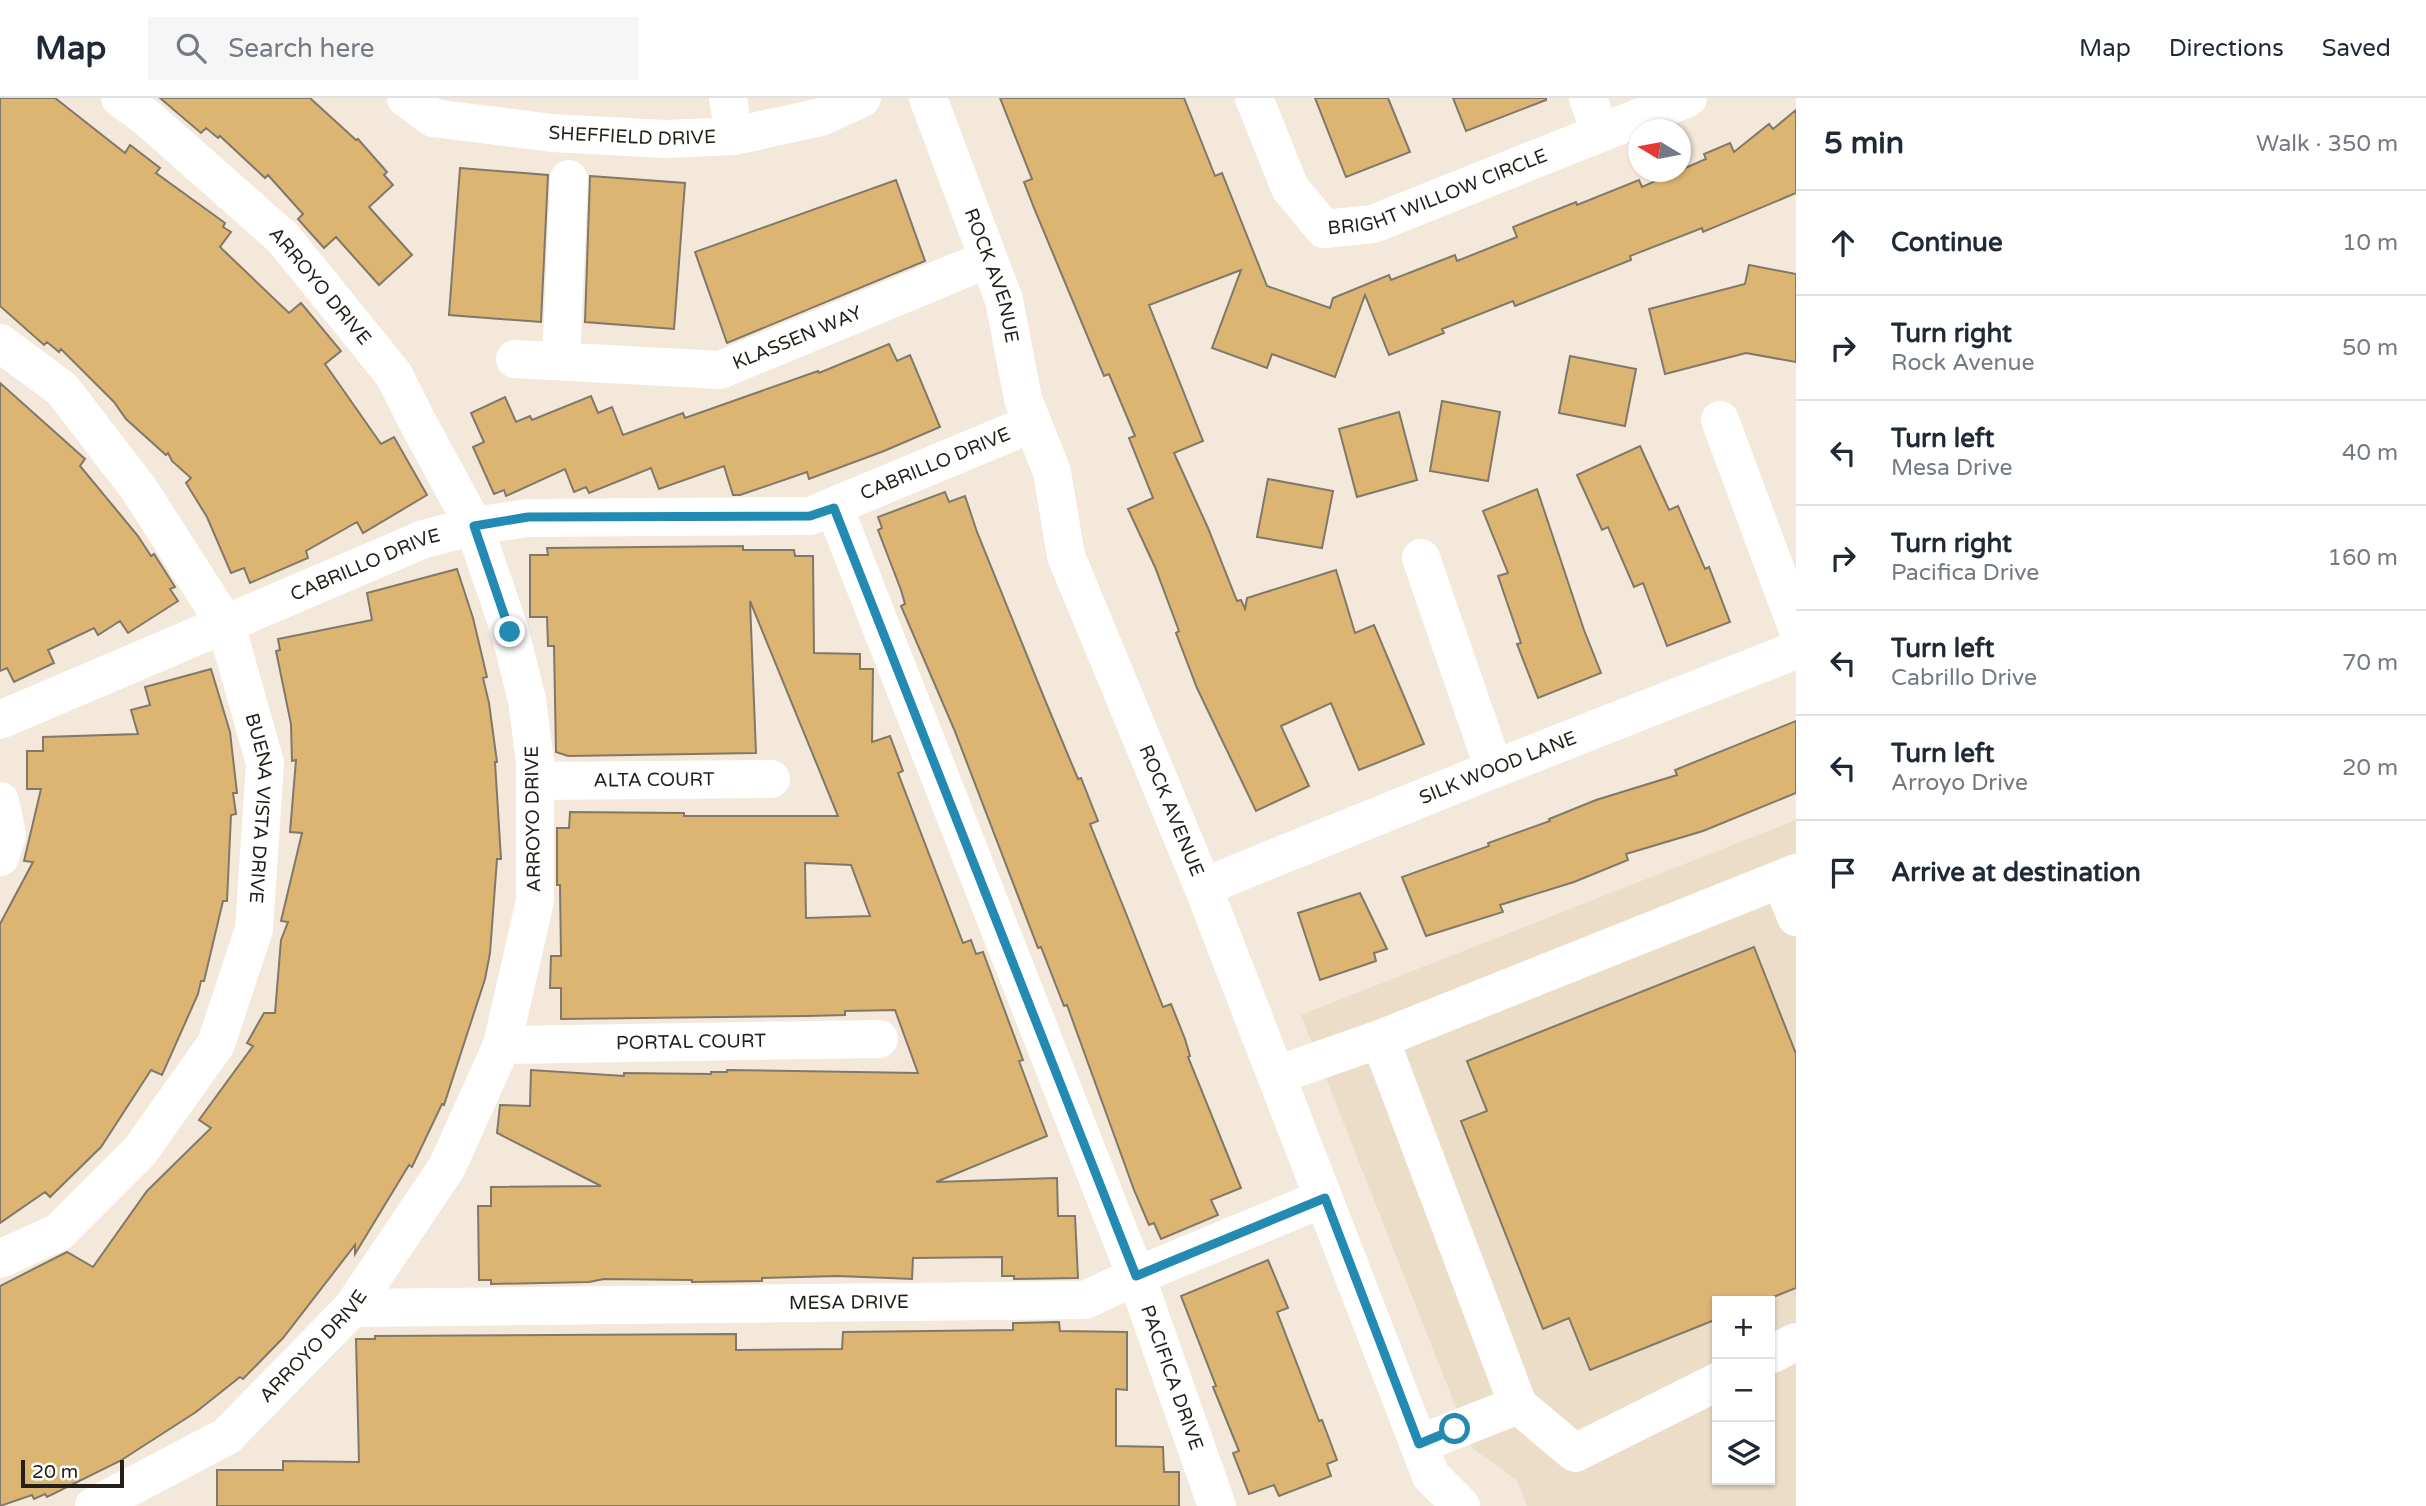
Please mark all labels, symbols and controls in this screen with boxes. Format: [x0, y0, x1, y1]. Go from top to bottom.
search box [148, 17, 638, 80]
text: Map [35, 29, 106, 68]
icon: search [172, 29, 210, 67]
text: Search here [228, 33, 374, 64]
text: Map [2079, 34, 2131, 63]
text: Directions [2169, 34, 2284, 63]
text: Saved [2322, 34, 2391, 63]
north arrow [1628, 119, 1691, 182]
street label: SHEFFIELD DRIVE [548, 122, 717, 150]
text: 5 min [1824, 125, 1904, 162]
text: Walk · 350 m [2256, 130, 2398, 158]
street label: BRIGHT WILLOW CIRCLE [1327, 144, 1550, 240]
street label: ROCK AVENUE [960, 205, 1023, 345]
street label: ARROYO DRIVE [264, 223, 376, 349]
icon: ahead [1824, 224, 1862, 262]
text: Continue [1891, 227, 2003, 258]
text: 10 m [2342, 229, 2398, 257]
street label: KLASSEN WAY [730, 301, 865, 374]
text: Turn right [1891, 318, 2012, 349]
icon: right [1824, 329, 1862, 367]
text: 50 m [2342, 334, 2398, 362]
text: Rock Avenue [1891, 349, 2034, 377]
street label: CABRILLO DRIVE [857, 423, 1014, 505]
text: Turn left [1891, 423, 1994, 454]
icon: left [1824, 434, 1862, 472]
text: 40 m [2342, 439, 2398, 467]
text: Mesa Drive [1891, 454, 2013, 482]
street label: CABRILLO DRIVE [287, 524, 442, 606]
text: Turn right [1891, 528, 2012, 559]
icon: right [1824, 539, 1862, 577]
text: 160 m [2328, 544, 2398, 572]
text: Pacifica Drive [1891, 559, 2039, 587]
route end [494, 616, 525, 647]
text: Turn left [1891, 633, 1994, 664]
icon: left [1824, 644, 1862, 682]
text: 70 m [2342, 649, 2398, 677]
text: Cabrillo Drive [1891, 664, 2037, 692]
street label: BUENA VISTA DRIVE [240, 711, 277, 904]
street label: SILK WOOD LANE [1416, 727, 1580, 809]
text: Turn left [1891, 738, 1994, 769]
street label: ROCK AVENUE [1134, 742, 1208, 880]
street label: ARROYO DRIVE [521, 746, 545, 892]
icon: left [1824, 749, 1862, 787]
text: 20 m [2342, 754, 2398, 782]
street label: ALTA COURT [593, 768, 715, 792]
text: Arroyo Drive [1891, 769, 2028, 797]
icon: arrive [1824, 854, 1862, 892]
text: Arrive at destination [1891, 857, 2141, 888]
street label: PORTAL COURT [616, 1030, 767, 1054]
street label: ARROYO DRIVE [255, 1286, 372, 1407]
street label: MESA DRIVE [789, 1291, 909, 1314]
map controls [1712, 1296, 1775, 1485]
button: + [1712, 1296, 1775, 1359]
street label: PACIFICA DRIVE [1136, 1302, 1208, 1453]
button: − [1712, 1359, 1775, 1422]
route start [1439, 1413, 1470, 1444]
button: layers [1712, 1422, 1775, 1485]
scale bar [21, 1457, 124, 1489]
text: 20 m [32, 1461, 78, 1483]

